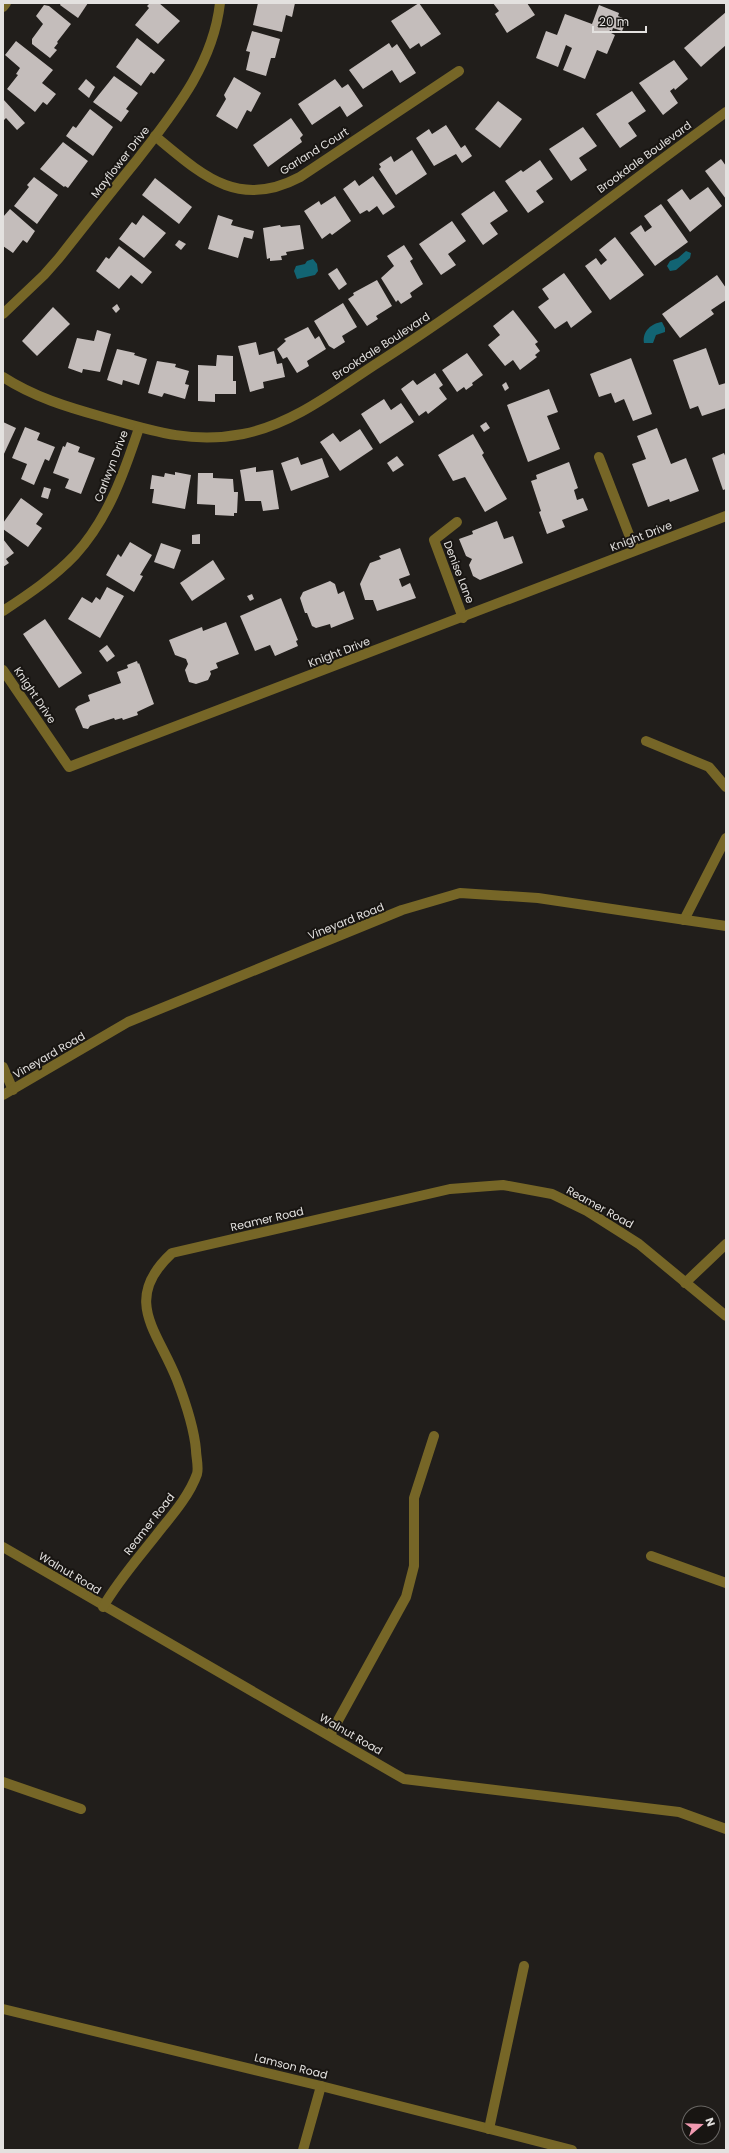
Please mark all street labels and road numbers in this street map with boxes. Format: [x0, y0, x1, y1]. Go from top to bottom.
street label: Brookdale Boulevard [593, 117, 695, 197]
street label: Mayflower Drive [87, 123, 153, 201]
street label: Garland Court [277, 123, 351, 179]
street label: Brookdale Boulevard [329, 308, 433, 384]
street label: Carlwyn Drive [90, 428, 132, 504]
street label: Knight Drive [608, 517, 675, 555]
street label: Denise Lane [440, 538, 478, 606]
street label: Knight Drive [306, 633, 373, 671]
street label: Knight Drive [10, 663, 60, 727]
street label: Vineyard Road [306, 898, 386, 944]
street label: Vineyard Road [10, 1028, 88, 1082]
street label: Reamer Road [563, 1182, 637, 1232]
street label: Reamer Road [229, 1203, 305, 1235]
street label: Reamer Road [120, 1490, 178, 1558]
street label: Walnut Road [36, 1548, 104, 1598]
street label: Walnut Road [316, 1709, 386, 1759]
street label: Lamson Road [253, 2049, 329, 2083]

